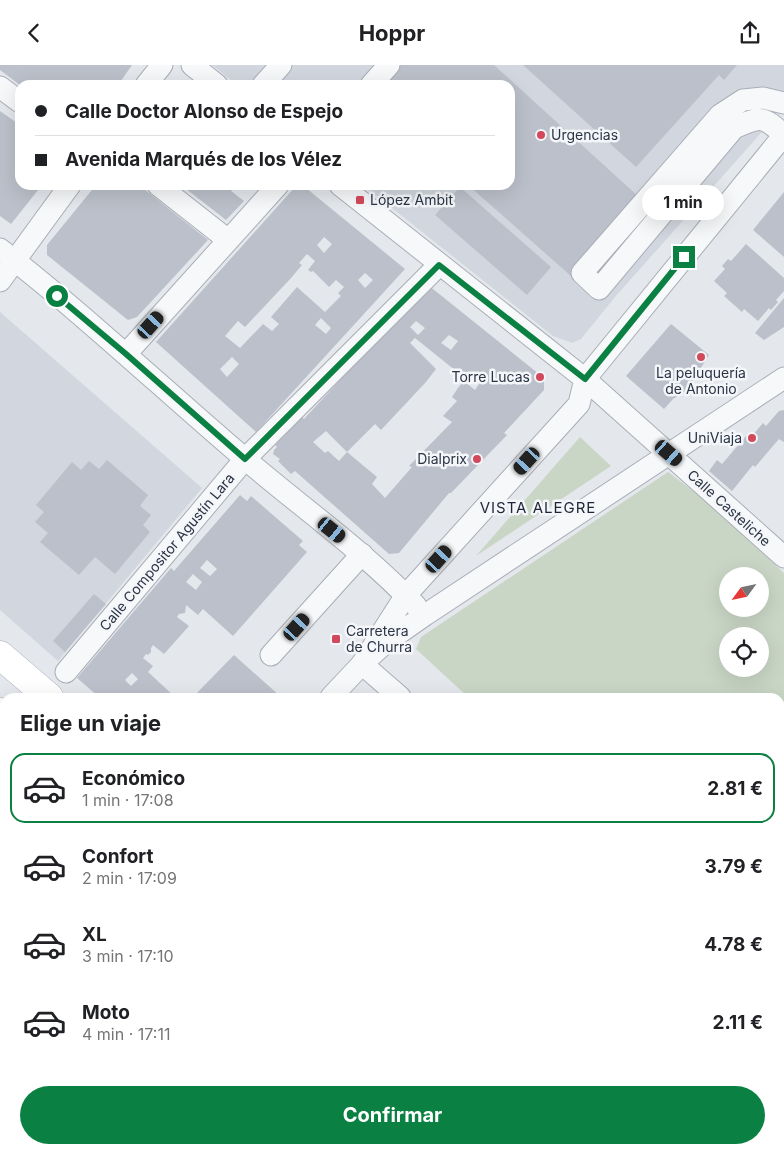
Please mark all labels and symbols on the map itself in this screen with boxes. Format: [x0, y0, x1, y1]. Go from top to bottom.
place label: Urgencias [551, 126, 618, 143]
marker: Urgencias [535, 129, 547, 141]
callout: 1 min [643, 185, 725, 219]
place label: López Ambit [370, 191, 453, 208]
marker: López Ambit [354, 194, 366, 206]
route end [673, 246, 695, 268]
route start [46, 285, 68, 307]
car [135, 309, 166, 341]
marker: La peluquería de Antonio [695, 351, 707, 363]
place label: La peluquería de Antonio [656, 364, 746, 397]
place label: Torre Lucas [451, 368, 530, 385]
marker: Torre Lucas [534, 371, 546, 383]
place label: UniViaja [688, 429, 742, 446]
marker: UniViaja [746, 432, 758, 444]
car [652, 437, 685, 469]
car [511, 445, 542, 477]
place label: Dialprix [417, 450, 467, 467]
marker: Dialprix [471, 453, 483, 465]
street label: Calle Casteliche [684, 466, 775, 550]
street label: Calle Compositor Agustín Lara [96, 469, 238, 634]
district label: VISTA ALEGRE [480, 498, 596, 517]
car [315, 515, 348, 545]
car [423, 543, 454, 575]
north arrow [719, 567, 769, 617]
car [281, 611, 312, 643]
place label: Carretera de Churra [346, 622, 412, 655]
marker: Carretera de Churra [330, 633, 342, 645]

